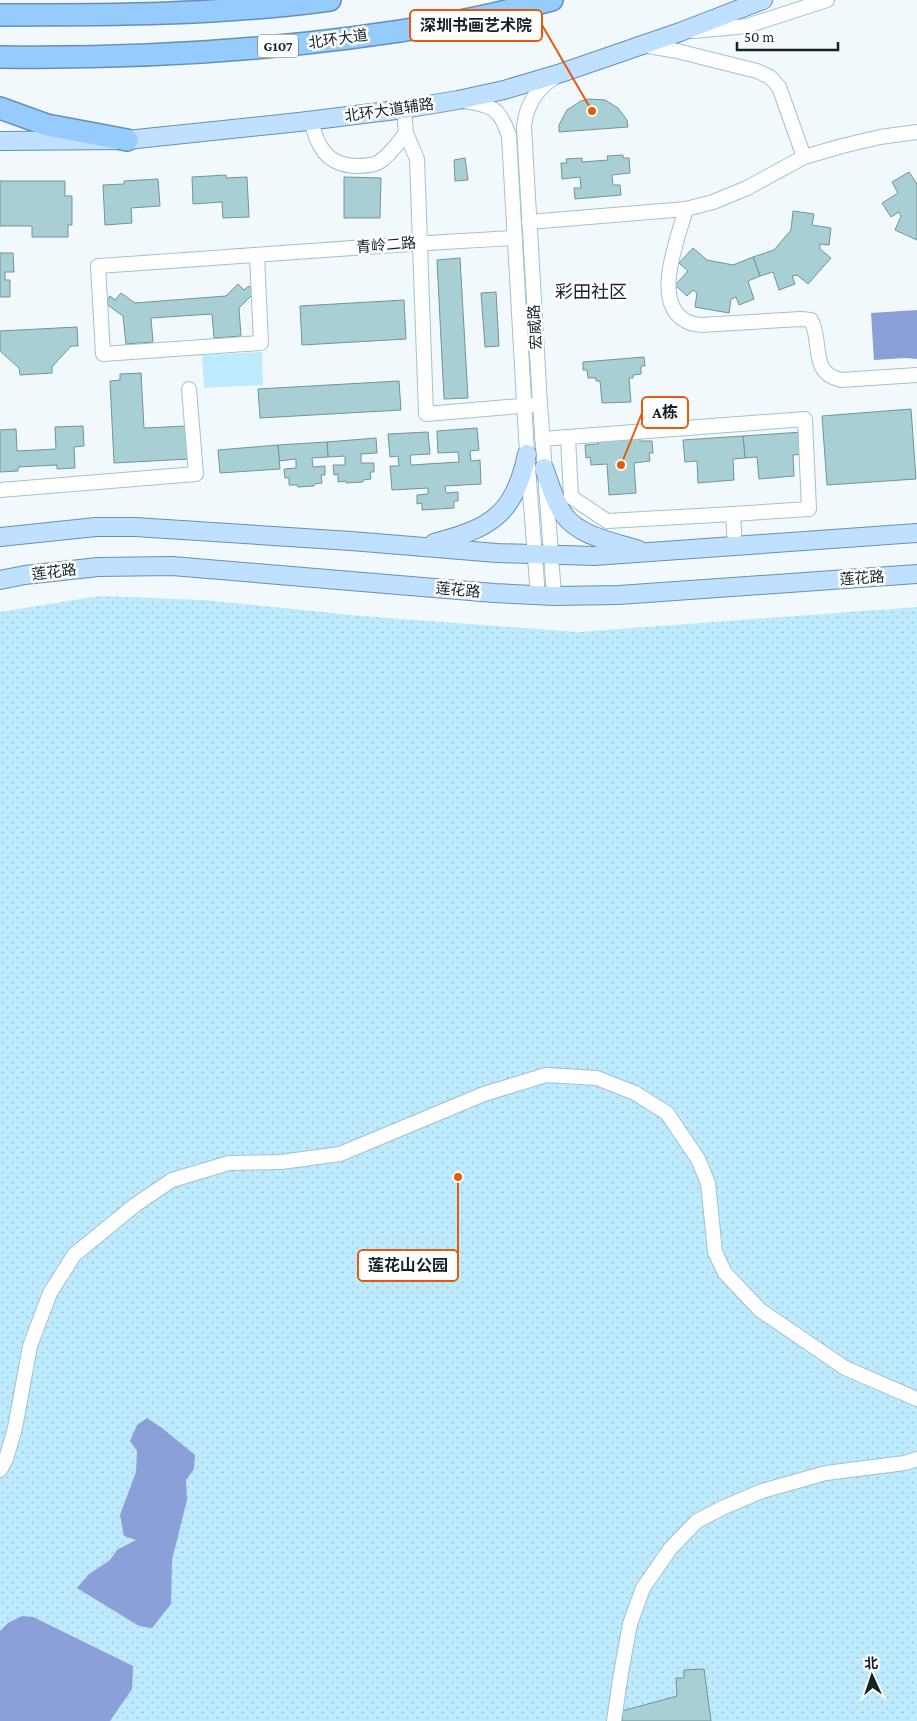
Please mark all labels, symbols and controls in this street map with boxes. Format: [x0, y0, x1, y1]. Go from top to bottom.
callout: 深圳书画艺术院 [410, 10, 542, 41]
text: 深圳书画艺术院 [420, 17, 532, 34]
scale bar [737, 20, 838, 52]
street label: 北环大道 [307, 26, 369, 51]
text: 50 m [744, 29, 774, 45]
road number: G107 [258, 34, 298, 58]
street label: 北环大道辅路 [343, 95, 435, 124]
street label: 青岭二路 [355, 233, 417, 256]
district label: 彩田社区 [555, 282, 627, 302]
street label: 宏威路 [525, 304, 544, 350]
callout: A栋 [642, 397, 688, 428]
text: A栋 [651, 403, 678, 421]
street label: 莲花路 [31, 561, 77, 583]
street label: 莲花路 [839, 568, 885, 588]
street label: 莲花路 [435, 580, 481, 600]
callout: 莲花山公园 [358, 1250, 458, 1281]
text: 莲花山公园 [368, 1257, 448, 1274]
north arrow [847, 1651, 897, 1701]
text: 北 [864, 1655, 879, 1671]

